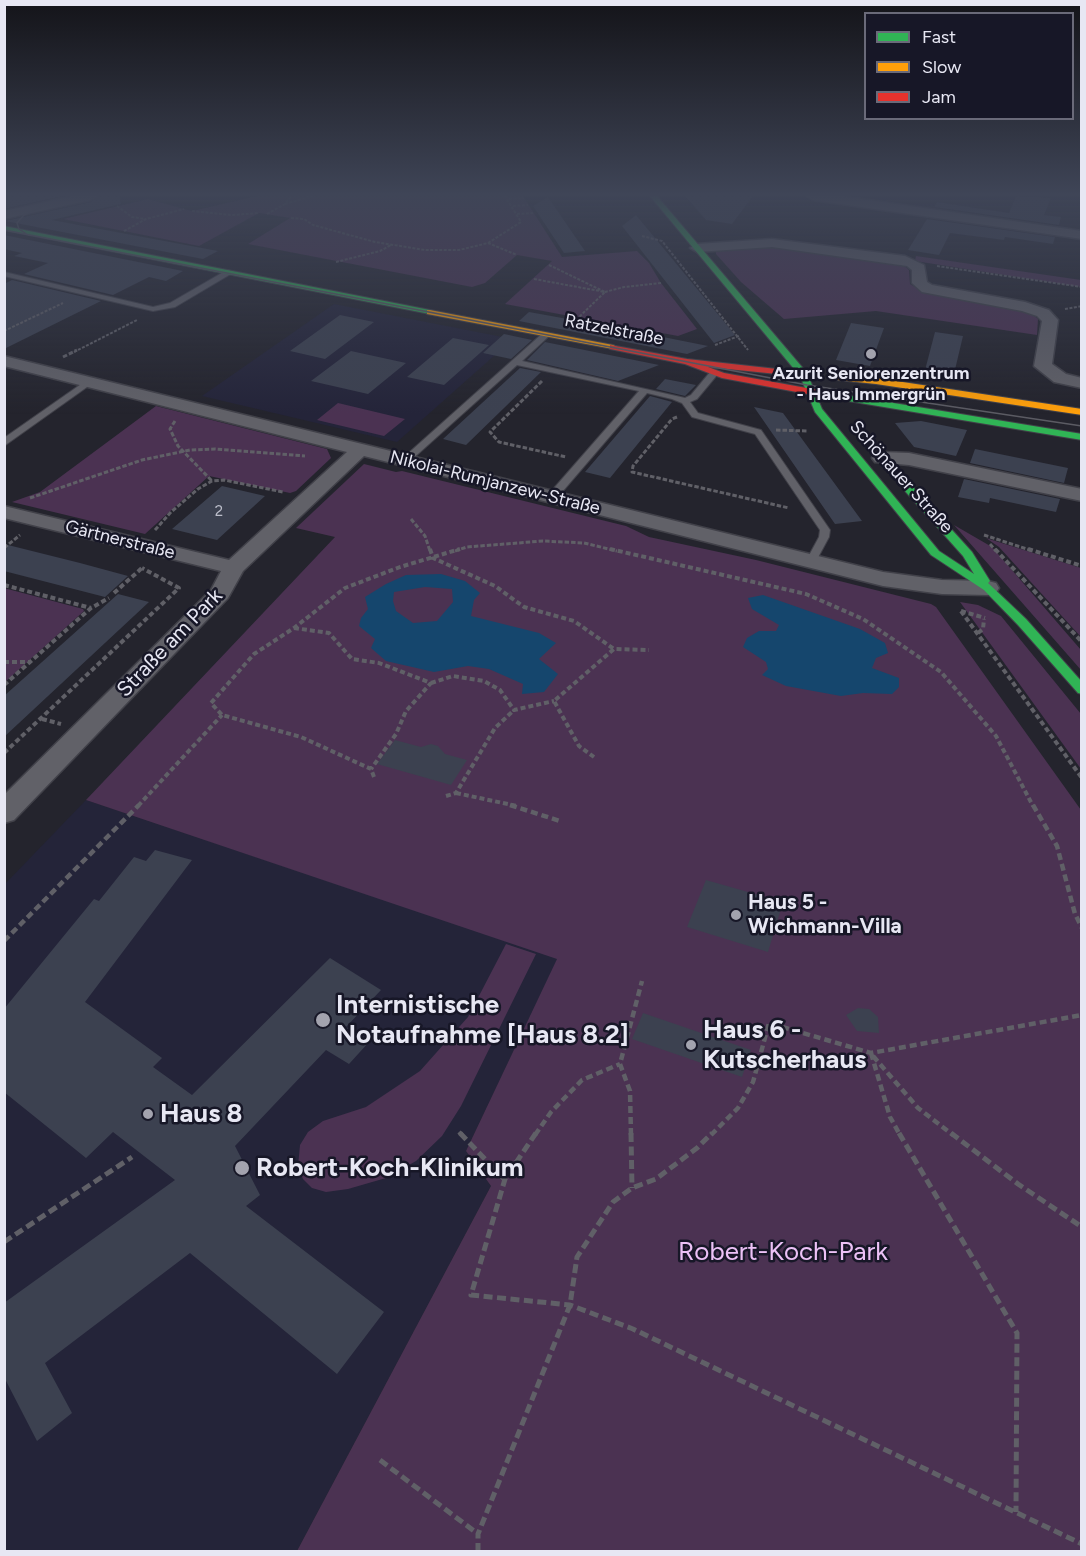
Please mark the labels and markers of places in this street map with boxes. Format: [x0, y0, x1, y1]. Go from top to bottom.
marker: Azurit Seniorenzentrum - Haus Immergrün [864, 347, 878, 361]
place label: Azurit Seniorenzentrum - Haus Immergrün [773, 363, 969, 406]
place label: Haus 5 - Wichmann-Villa [748, 890, 902, 940]
marker: Haus 5 - Wichmann-Villa [729, 908, 743, 922]
place label: Internistische Notaufnahme [Haus 8.2] [336, 989, 629, 1050]
marker: Internistische Notaufnahme [Haus 8.2] [314, 1011, 332, 1029]
place label: Haus 6 - Kutscherhaus [703, 1014, 866, 1076]
marker: Haus 6 - Kutscherhaus [684, 1038, 698, 1052]
place label: Haus 8 [160, 1098, 242, 1130]
marker: Haus 8 [141, 1107, 155, 1121]
place label: Robert-Koch-Klinikum [256, 1152, 523, 1184]
marker: Robert-Koch-Klinikum [233, 1159, 251, 1177]

